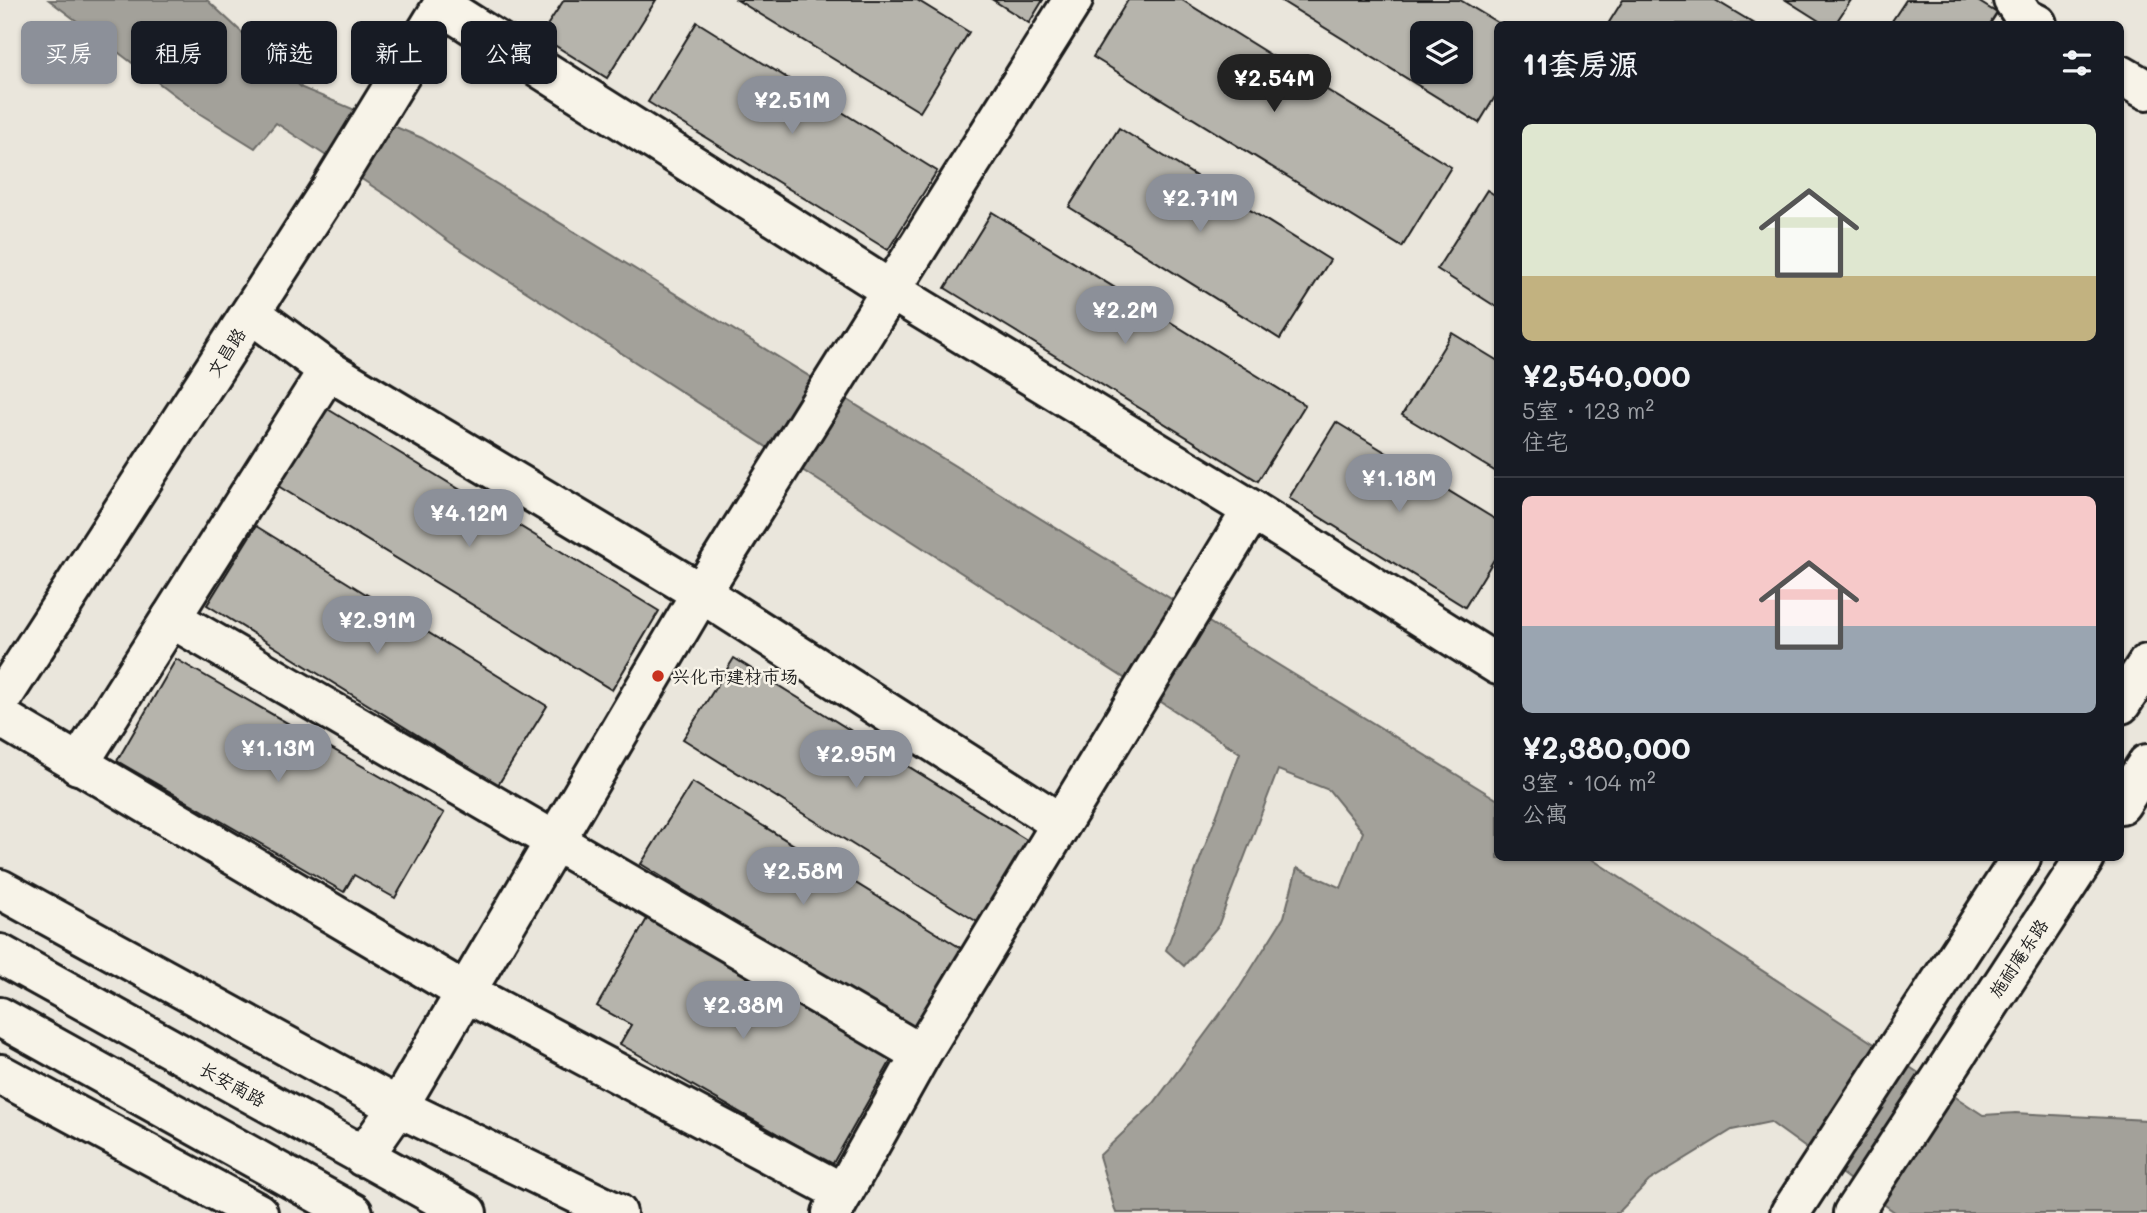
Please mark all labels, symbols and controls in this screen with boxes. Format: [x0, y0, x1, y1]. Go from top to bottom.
chip: 买房 [21, 21, 117, 84]
chip: 租房 [131, 21, 227, 84]
chip: 筛选 [241, 21, 337, 84]
chip: 新上 [351, 21, 447, 84]
chip: 公寓 [461, 21, 557, 84]
map controls [1410, 21, 1473, 84]
button: layers [1410, 21, 1473, 84]
text: 11套房源 [1522, 43, 1639, 83]
icon: filters [2058, 44, 2096, 82]
pin: ¥2.54M [1217, 54, 1331, 114]
text: ¥2.54M [1233, 62, 1315, 92]
pin: ¥2.51M [735, 76, 849, 136]
text: ¥2.51M [753, 84, 831, 114]
icon: home [1746, 170, 1872, 296]
pin: ¥2.71M [1143, 174, 1257, 234]
text: ¥2.71M [1162, 182, 1238, 212]
pin: ¥2.2M [1076, 286, 1174, 346]
text: ¥2.2M [1092, 294, 1158, 324]
street label: 文昌路 [201, 323, 251, 381]
text: ¥2,540,000 [1522, 355, 1691, 395]
text: 5室 · 123 m² [1522, 395, 1654, 425]
text: 住宅 [1522, 426, 1568, 456]
pin: ¥1.18M [1342, 454, 1456, 514]
text: ¥1.18M [1361, 462, 1437, 492]
pin: ¥4.12M [412, 490, 526, 549]
text: ¥4.12M [430, 497, 508, 527]
icon: home [1746, 542, 1872, 668]
pin: ¥2.91M [320, 596, 434, 656]
text: ¥2.91M [338, 604, 416, 634]
place label: 兴化市建材市场 [672, 664, 798, 688]
marker: 兴化市建材市场 [650, 668, 666, 684]
pin: ¥1.13M [221, 724, 335, 784]
text: ¥2,380,000 [1522, 727, 1691, 767]
pin: ¥2.95M [799, 730, 913, 790]
text: ¥1.13M [241, 732, 315, 762]
text: ¥2.95M [816, 738, 896, 768]
text: 3室 · 104 m² [1522, 767, 1656, 797]
text: 公寓 [1522, 798, 1568, 828]
pin: ¥2.58M [746, 848, 860, 907]
text: ¥2.58M [762, 855, 844, 885]
street label: 施耐庵东路 [1983, 914, 2053, 1002]
pin: ¥2.38M [686, 982, 800, 1041]
text: ¥2.38M [702, 989, 784, 1019]
street label: 长安南路 [196, 1056, 270, 1112]

